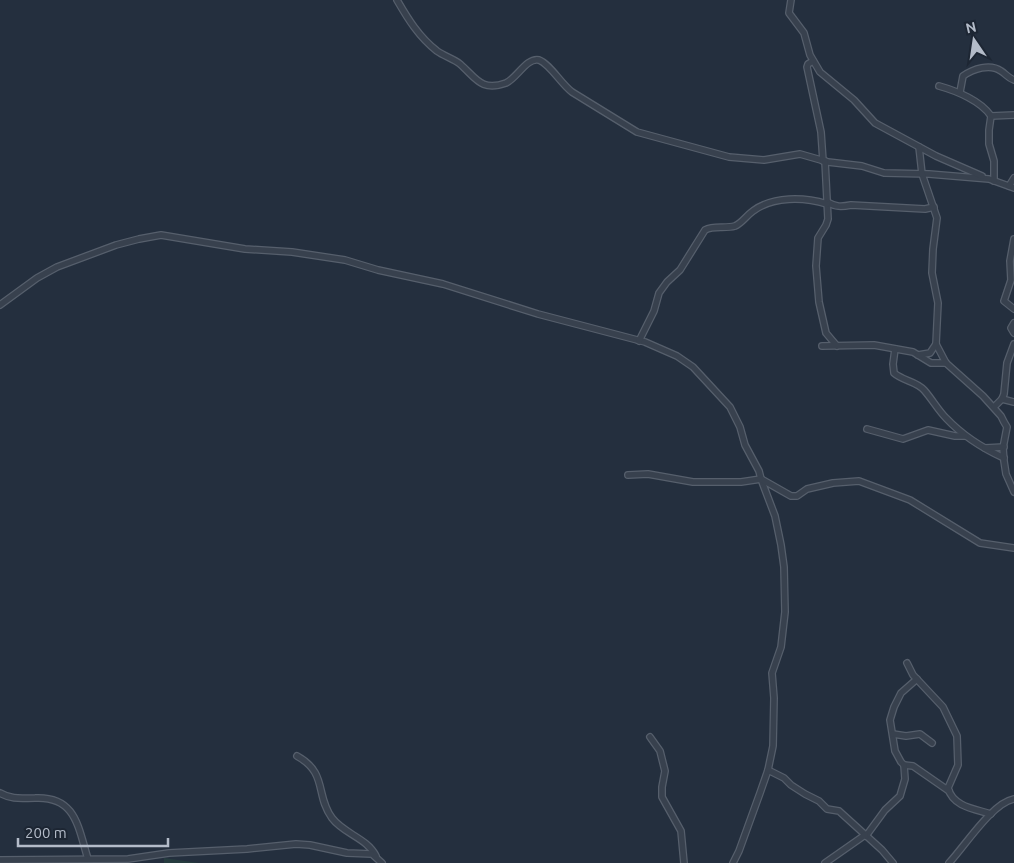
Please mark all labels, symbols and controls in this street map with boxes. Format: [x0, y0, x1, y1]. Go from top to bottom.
north arrow [949, 15, 999, 65]
text: N [964, 18, 978, 36]
scale bar [18, 816, 168, 848]
text: 200 m [25, 824, 67, 841]

